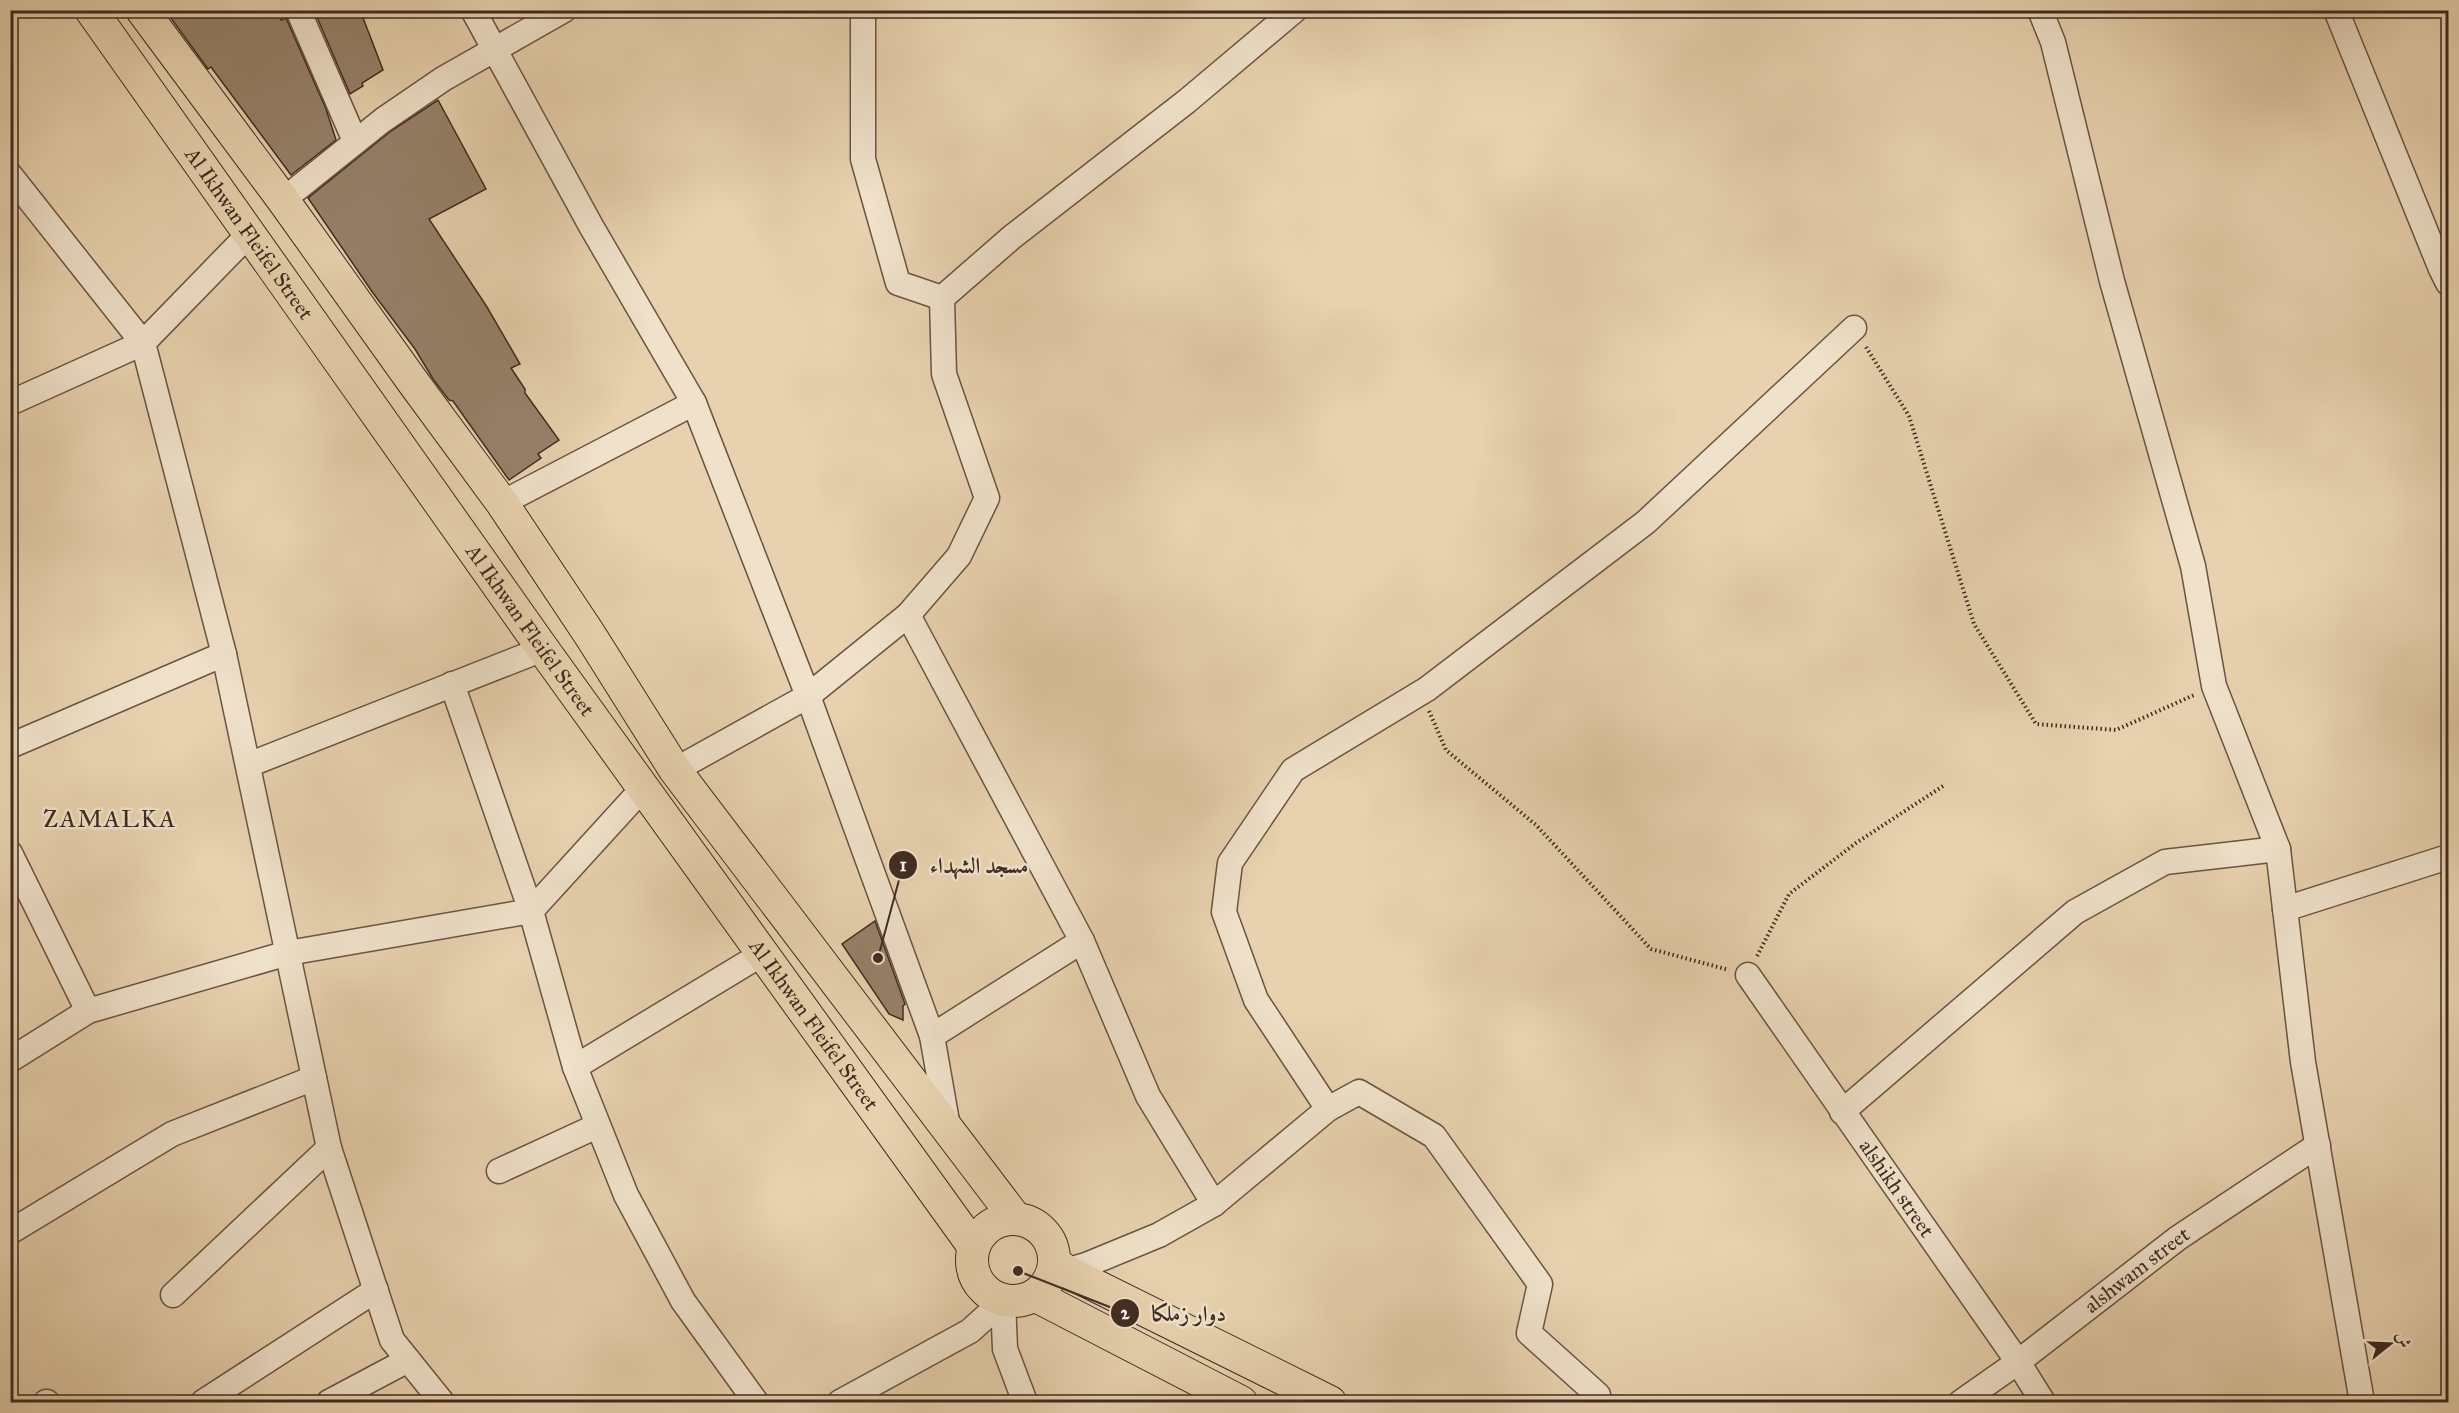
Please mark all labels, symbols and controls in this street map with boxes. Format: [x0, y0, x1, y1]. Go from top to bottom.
street label: Al Ikhwan Fleifel Street [179, 142, 319, 325]
street label: Al Ikhwan Fleifel Street [459, 538, 601, 722]
district label: ZAMALKA [43, 804, 177, 834]
callout: مسجد الشهداء [888, 845, 1041, 885]
text: مسجد الشهداء [930, 852, 1028, 880]
text: 1 [899, 854, 907, 876]
street label: Al Ikhwan Fleifel Street [743, 933, 885, 1116]
street label: alshikh street [1854, 1134, 1940, 1243]
street label: alshwam street [2079, 1221, 2195, 1319]
callout: دوار زملكا [1110, 1293, 1238, 1333]
text: دوار زملكا [1152, 1300, 1226, 1327]
text: 2 [1121, 1302, 1131, 1324]
north arrow [2360, 1314, 2420, 1374]
text: ش [2392, 1329, 2415, 1350]

